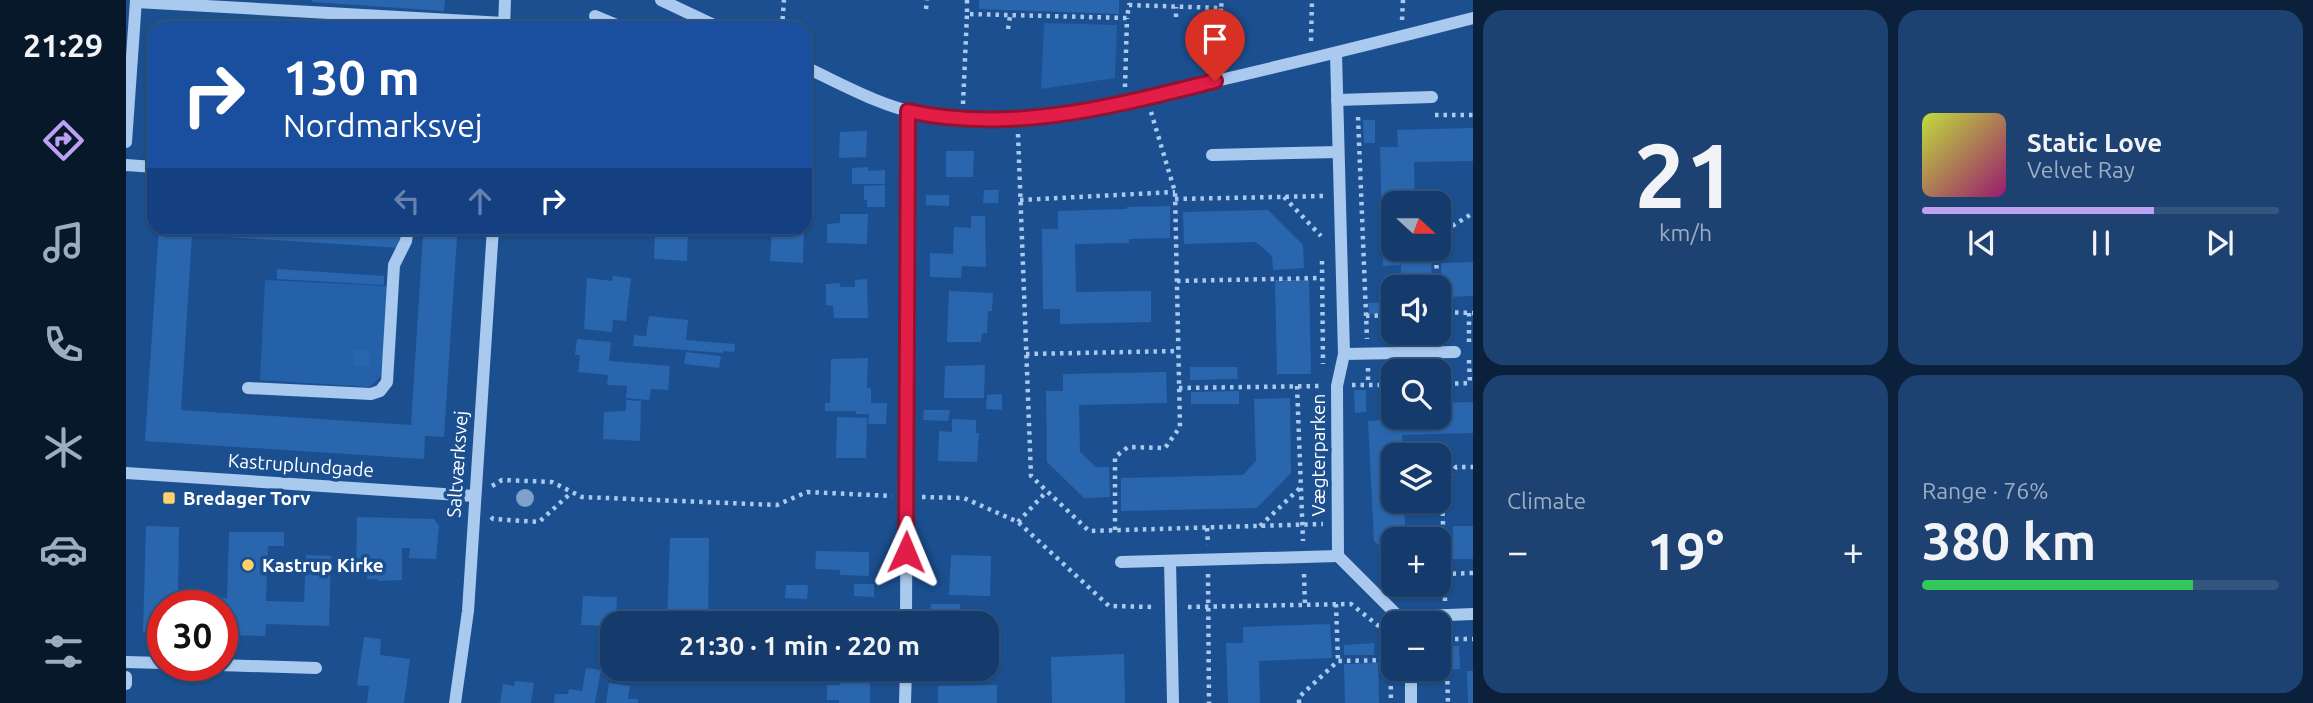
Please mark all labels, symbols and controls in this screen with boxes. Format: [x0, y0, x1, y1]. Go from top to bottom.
pin [1185, 9, 1245, 81]
icon: arrive [1196, 20, 1234, 58]
text: 21:29 [23, 27, 103, 63]
icon: right [168, 49, 259, 140]
text: 130 m [283, 49, 420, 104]
text: Nordmarksvej [283, 107, 483, 143]
icon: directions [39, 116, 88, 165]
text: 21 [1634, 123, 1737, 225]
text: Static Love [2027, 128, 2162, 157]
text: Velvet Ray [2027, 157, 2135, 182]
icon: left [388, 182, 426, 220]
icon: ahead [461, 182, 499, 220]
icon: right [534, 182, 572, 220]
north arrow [1381, 191, 1451, 261]
map controls [1381, 191, 1451, 681]
icon: music [39, 218, 88, 267]
text: km/h [1659, 220, 1712, 245]
icon: previous [1963, 224, 2001, 262]
icon: pause [2082, 224, 2120, 262]
icon: next [2201, 224, 2239, 262]
button: sound [1381, 275, 1451, 345]
icon: phone [39, 320, 88, 369]
button: search [1381, 359, 1451, 429]
street label: Vægterparken [1307, 394, 1329, 516]
street label: Saltværksvej [442, 410, 472, 518]
icon: climate [39, 423, 88, 472]
button: layers [1381, 443, 1451, 513]
street label: Kastruplundgade [227, 449, 375, 481]
text: Range · 76% [1922, 478, 2049, 503]
place label: Bredager Torv [183, 487, 310, 509]
text: Climate [1507, 488, 1586, 513]
marker: Bredager Torv [161, 490, 177, 506]
text: 380 km [1922, 512, 2096, 570]
position arrow [869, 515, 943, 589]
text: 19° [1647, 522, 1724, 580]
icon: car [39, 525, 88, 574]
button: + [1381, 527, 1451, 597]
text: − [1507, 530, 1528, 572]
text: + [1843, 530, 1864, 572]
place label: Kastrup Kirke [262, 554, 384, 576]
marker: Kastrup Kirke [240, 557, 256, 573]
speed limit sign: 30 [147, 590, 238, 681]
button: − [1381, 611, 1451, 681]
icon: filters [39, 627, 88, 676]
text: 21:30 · 1 min · 220 m [679, 631, 920, 660]

